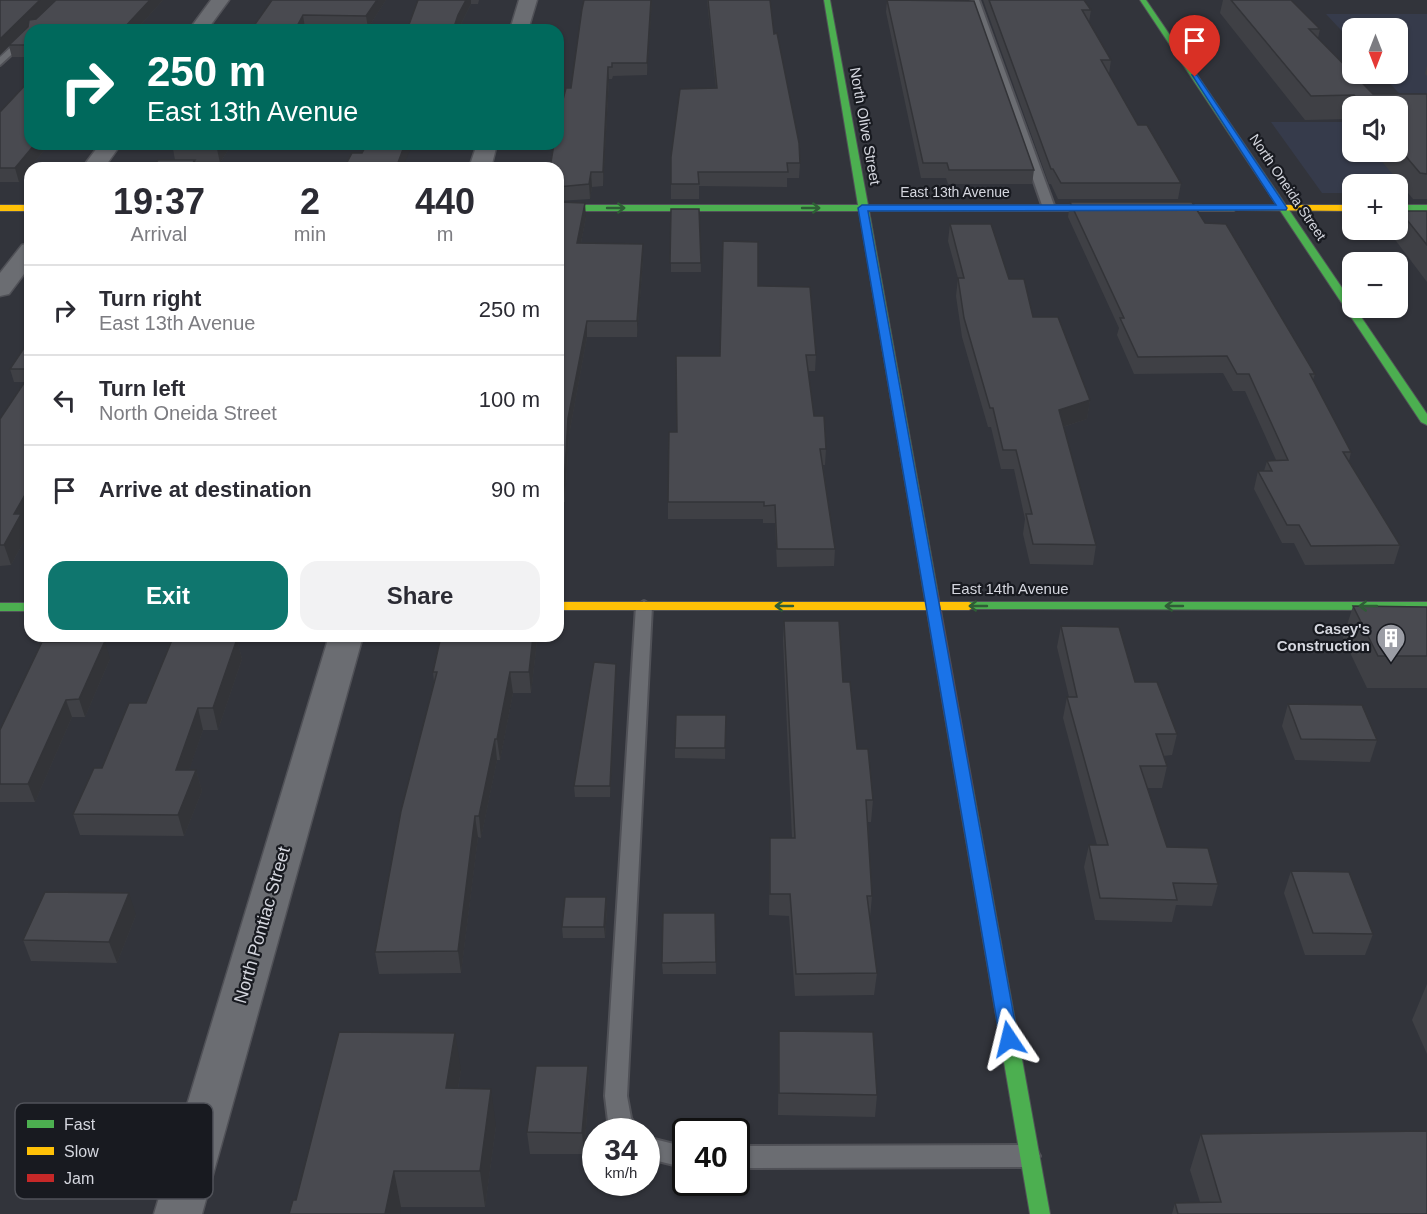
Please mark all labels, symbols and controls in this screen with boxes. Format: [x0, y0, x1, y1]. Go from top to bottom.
pin [1169, 15, 1220, 77]
north arrow [1342, 18, 1408, 84]
map controls [1342, 18, 1408, 318]
icon: arrive [1178, 24, 1211, 57]
icon: right [48, 48, 126, 126]
text: 250 m [147, 48, 266, 95]
street label: North Olive Street [847, 66, 884, 187]
button: sound [1342, 96, 1408, 162]
text: East 13th Avenue [147, 97, 358, 127]
street label: North Oneida Street [1247, 131, 1330, 243]
button: + [1342, 174, 1408, 240]
text: 19:37 [113, 181, 205, 222]
text: 2 [300, 181, 320, 222]
text: 440 [415, 181, 475, 222]
street label: East 13th Avenue [900, 184, 1010, 200]
one-way arrow [606, 202, 626, 214]
one-way arrow [801, 202, 821, 214]
text: Arrival [131, 223, 187, 245]
text: min [294, 223, 326, 245]
text: m [437, 223, 453, 245]
button: − [1342, 252, 1408, 318]
text: Turn right [99, 286, 201, 311]
icon: right [48, 294, 81, 327]
text: 250 m [479, 297, 540, 322]
text: East 13th Avenue [99, 312, 255, 334]
text: Turn left [99, 376, 185, 401]
icon: left [48, 384, 81, 417]
text: 100 m [479, 387, 540, 412]
text: North Oneida Street [99, 402, 277, 424]
icon: arrive [48, 474, 81, 507]
text: Arrive at destination [99, 477, 312, 502]
text: 90 m [491, 477, 540, 502]
button: Exit [48, 561, 288, 630]
button: Share [300, 561, 540, 630]
street label: East 14th Avenue [951, 580, 1069, 597]
one-way arrow [774, 600, 794, 612]
one-way arrow [969, 600, 989, 612]
one-way arrow [1164, 600, 1184, 612]
one-way arrow [1359, 600, 1379, 612]
place label: Casey's Construction [1277, 620, 1370, 654]
building icon: Casey's Construction [1375, 622, 1407, 664]
street label: North Pontiac Street [230, 844, 294, 1006]
position arrow [977, 1007, 1041, 1071]
legend [15, 1103, 213, 1199]
text: Fast [64, 1116, 96, 1133]
speed limit sign: 40 [672, 1118, 750, 1196]
text: 34 [604, 1133, 638, 1166]
text: Slow [64, 1143, 99, 1160]
text: km/h [605, 1164, 637, 1181]
text: Jam [64, 1170, 94, 1187]

